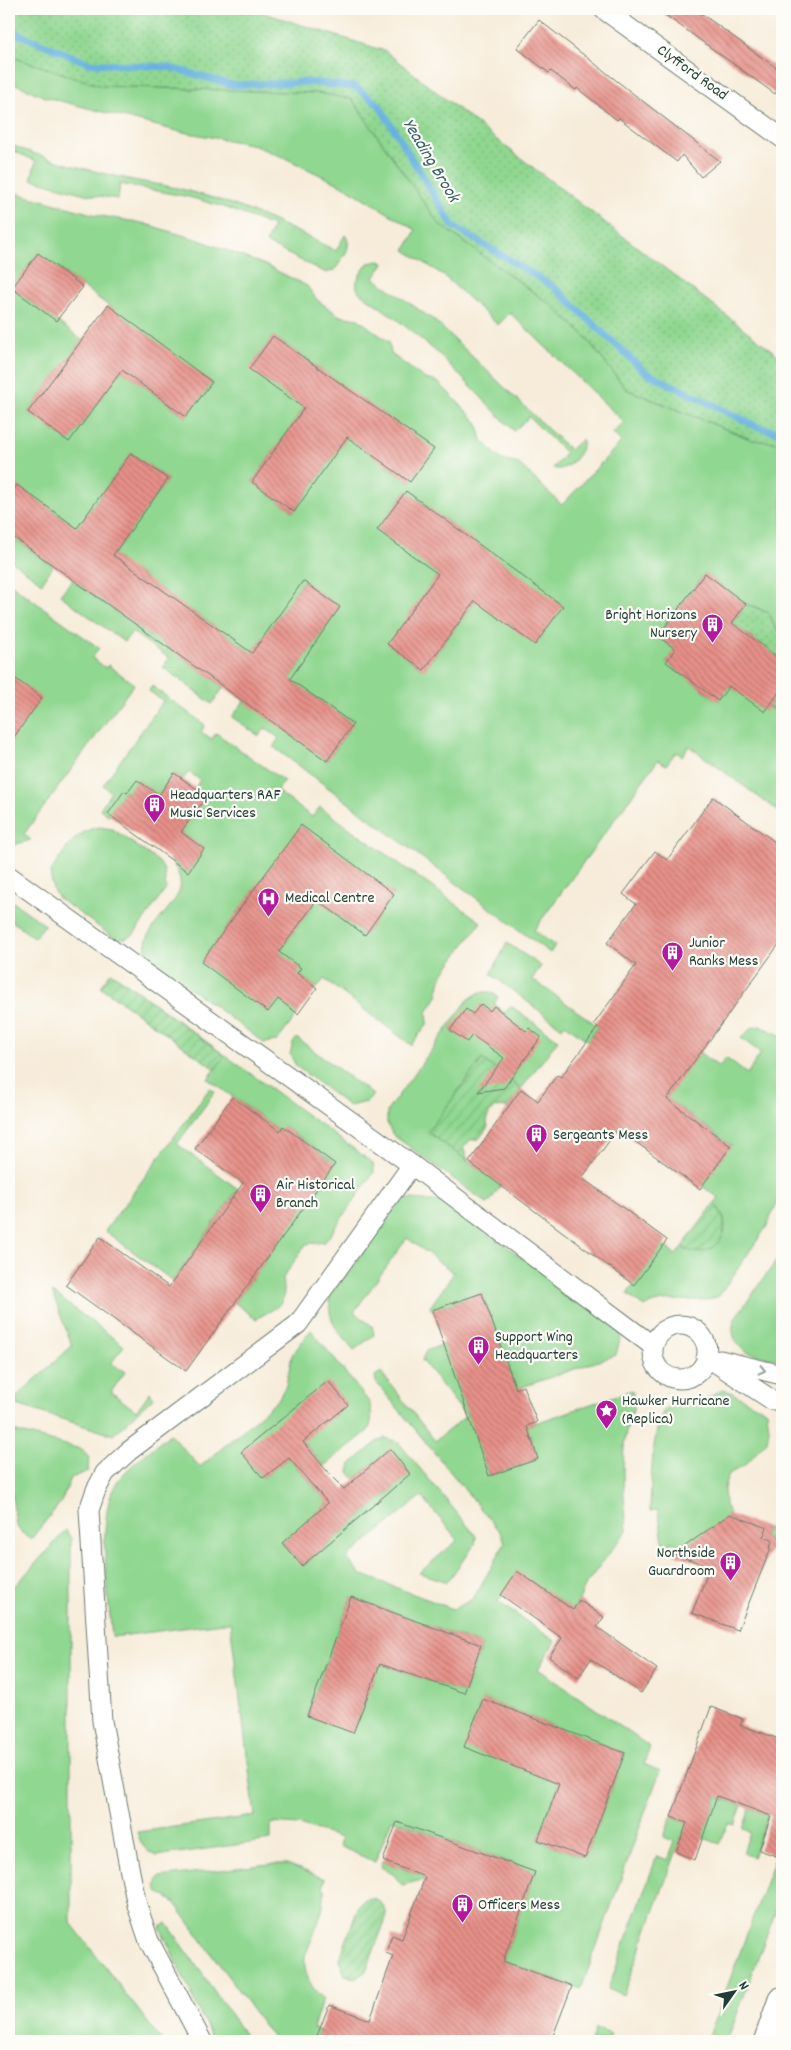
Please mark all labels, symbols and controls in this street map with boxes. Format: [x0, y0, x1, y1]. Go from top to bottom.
street label: Clyfford Road [652, 39, 732, 107]
water label: Yeading Brook [395, 114, 466, 209]
place label: Bright Horizons Nursery [605, 604, 698, 645]
building icon: Bright Horizons Nursery [701, 612, 725, 643]
place label: Headquarters RAF Music Services [170, 784, 281, 825]
building icon: Headquarters RAF Music Services [142, 792, 166, 823]
hospital icon: Medical Centre [257, 886, 281, 917]
place label: Medical Centre [285, 887, 374, 910]
place label: Junior Ranks Mess [689, 932, 759, 973]
building icon: Junior Ranks Mess [661, 940, 685, 971]
building icon: Sergeants Mess [525, 1123, 549, 1154]
place label: Sergeants Mess [553, 1124, 648, 1147]
place label: Air Historical Branch [276, 1174, 355, 1215]
building icon: Air Historical Branch [248, 1182, 272, 1213]
place label: Support Wing Headquarters [495, 1326, 579, 1367]
building icon: Support Wing Headquarters [467, 1334, 491, 1365]
one-way arrow [757, 1364, 766, 1375]
place label: Hawker Hurricane (Replica) [622, 1390, 729, 1431]
place icon: Hawker Hurricane (Replica) [594, 1398, 618, 1429]
place label: Northside Guardroom [648, 1542, 715, 1583]
building icon: Northside Guardroom [719, 1550, 743, 1581]
building icon: Officers Mess [450, 1893, 474, 1924]
place label: Officers Mess [478, 1894, 560, 1917]
north arrow [708, 1968, 758, 2018]
text: N [733, 1978, 754, 1994]

